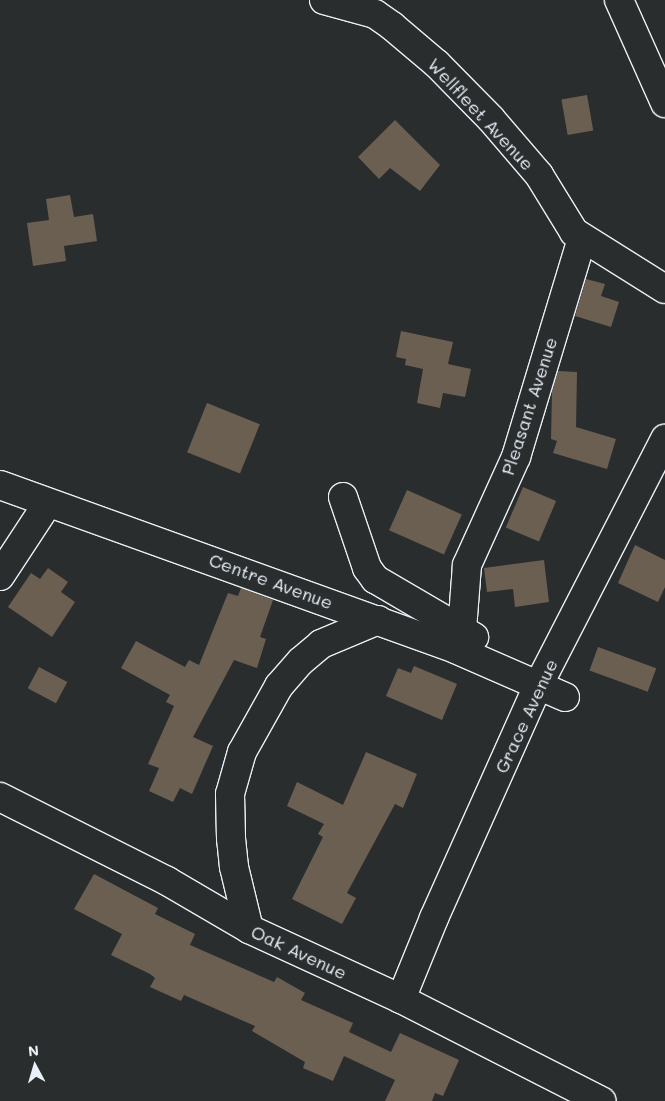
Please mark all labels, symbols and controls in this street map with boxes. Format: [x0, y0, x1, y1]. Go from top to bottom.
street label: Wellfleet Avenue [423, 53, 539, 175]
street label: Pleasant Avenue [497, 334, 561, 478]
street label: Centre Avenue [206, 549, 336, 613]
street label: Grace Avenue [490, 656, 562, 776]
street label: Oak Avenue [248, 920, 350, 984]
north arrow [10, 1041, 60, 1091]
text: N [27, 1041, 40, 1061]

